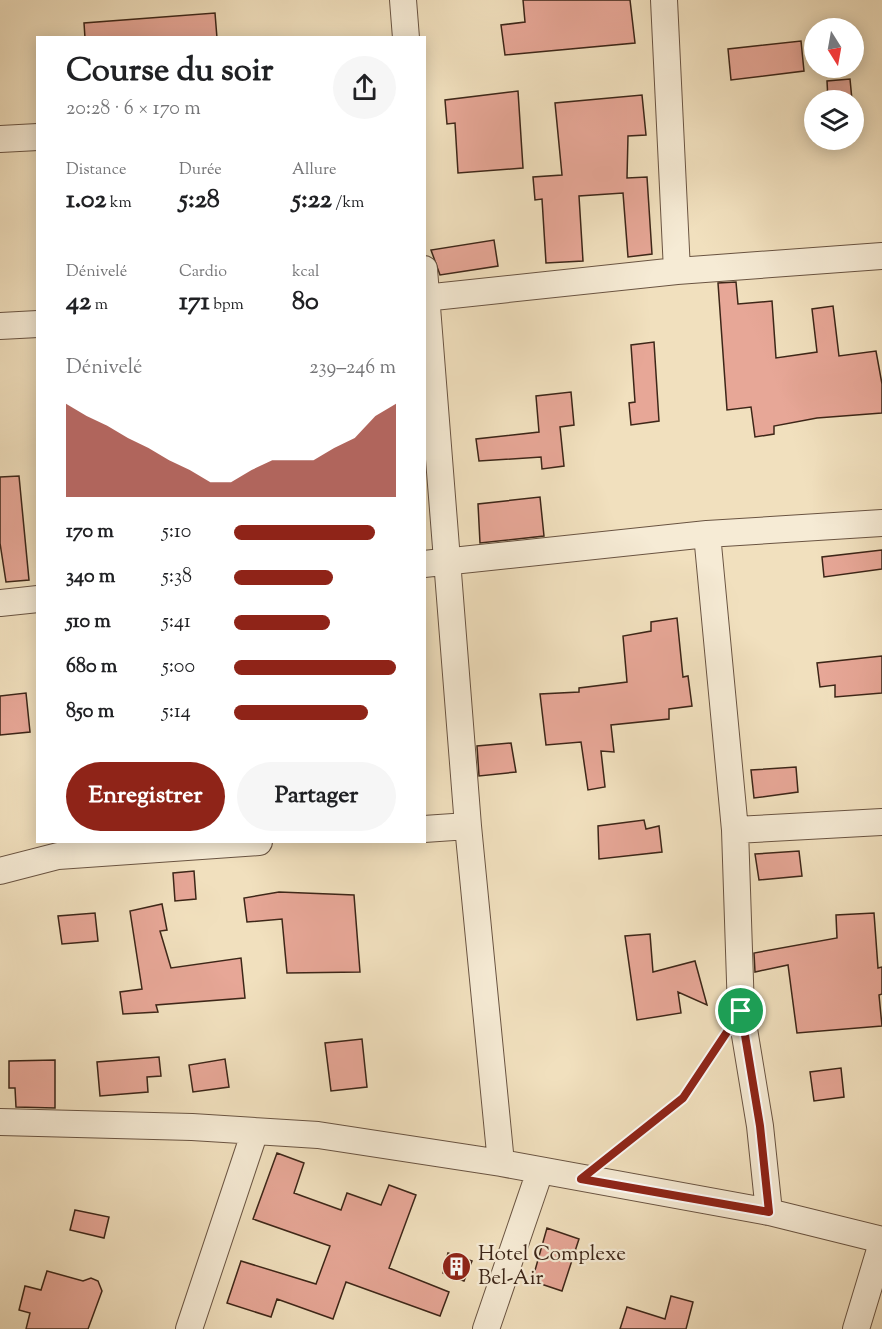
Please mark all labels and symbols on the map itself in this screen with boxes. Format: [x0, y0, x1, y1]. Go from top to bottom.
north arrow [804, 18, 864, 78]
pin [715, 985, 766, 1036]
place label: Hotel Complexe Bel-Air [478, 1240, 626, 1294]
building icon: Hotel Complexe Bel-Air [441, 1251, 473, 1283]

